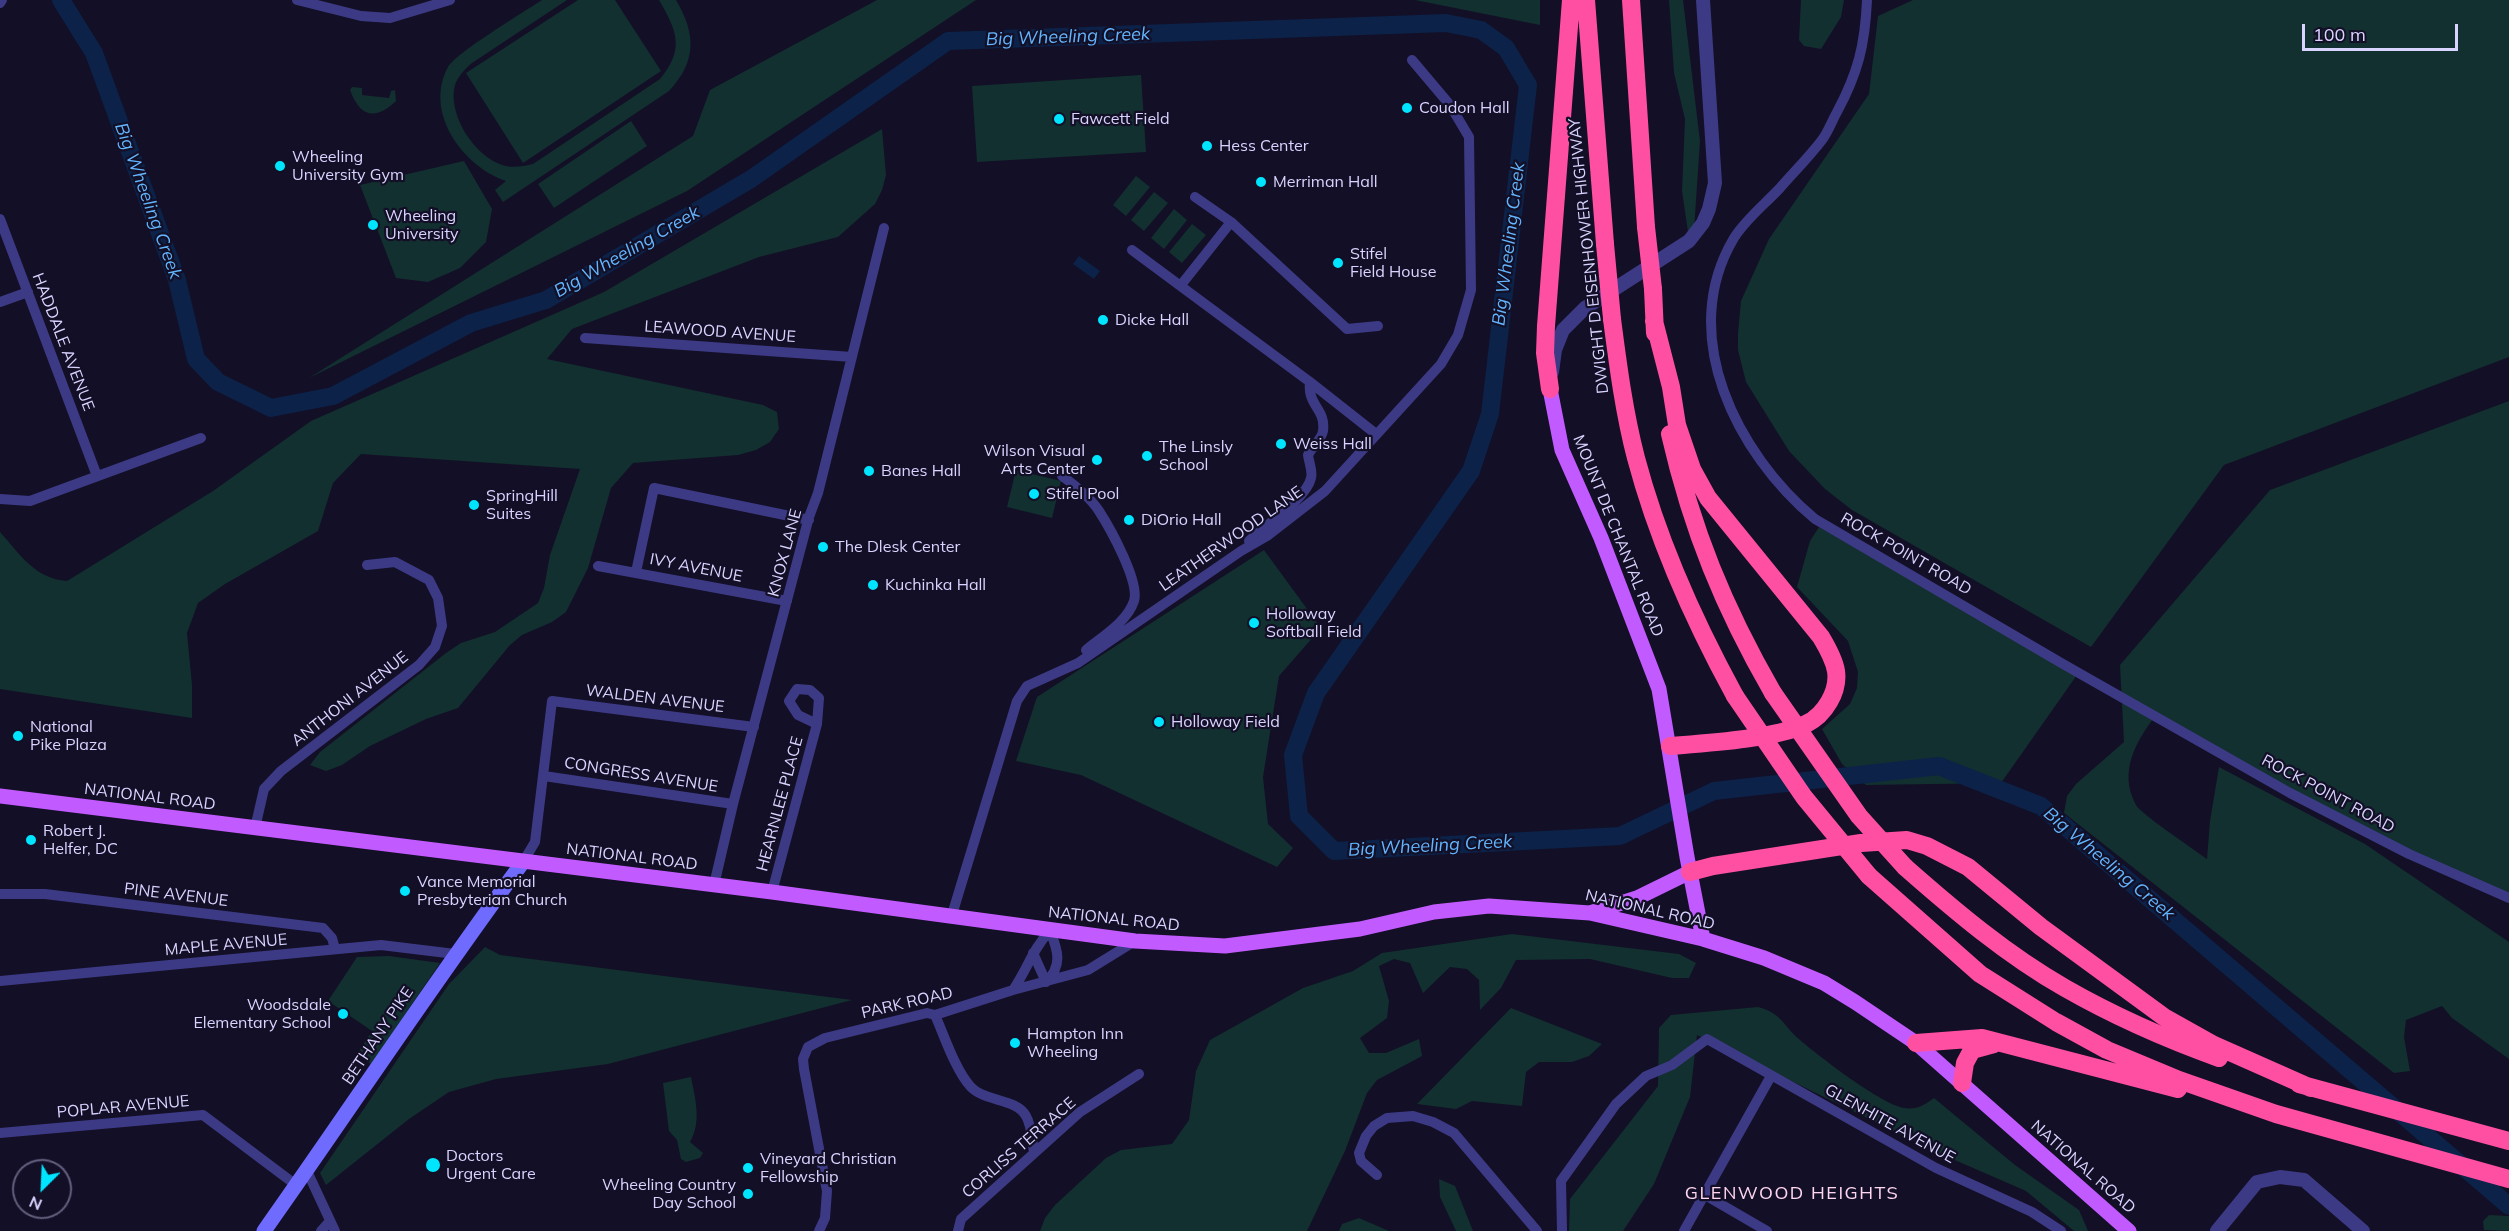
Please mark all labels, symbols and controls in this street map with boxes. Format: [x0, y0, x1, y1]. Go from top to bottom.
scale bar [2305, 12, 2461, 50]
water label: Big Wheeling Creek [985, 23, 1151, 51]
text: 100 m [2313, 23, 2366, 46]
place label: Coudon Hall [1419, 98, 1510, 118]
marker: Coudon Hall [1400, 101, 1414, 115]
place label: Fawcett Field [1071, 109, 1170, 129]
marker: Fawcett Field [1052, 112, 1066, 126]
street label: DWIGHT D EISENHOWER HIGHWAY [1565, 117, 1613, 395]
water label: Big Wheeling Creek [110, 120, 186, 282]
place label: Hess Center [1219, 136, 1309, 156]
marker: Hess Center [1200, 139, 1214, 153]
place label: Wheeling University Gym [292, 147, 404, 185]
marker: Wheeling University Gym [273, 159, 287, 173]
water label: Big Wheeling Creek [1488, 161, 1530, 327]
place label: Merriman Hall [1273, 172, 1378, 192]
marker: Merriman Hall [1254, 175, 1268, 189]
water label: Big Wheeling Creek [550, 202, 704, 302]
place label: Wheeling University [385, 206, 459, 244]
marker: Wheeling University [366, 218, 380, 232]
place label: Stifel Field House [1350, 244, 1436, 282]
marker: Stifel Field House [1331, 256, 1345, 270]
street label: HADDALE AVENUE [28, 270, 98, 414]
place label: Dicke Hall [1115, 310, 1189, 330]
marker: Dicke Hall [1096, 313, 1110, 327]
street label: LEAWOOD AVENUE [644, 317, 796, 347]
street label: MOUNT DE CHANTAL ROAD [1569, 432, 1667, 640]
place label: Weiss Hall [1293, 434, 1372, 454]
place label: The Linsly School [1159, 437, 1233, 475]
marker: Weiss Hall [1274, 437, 1288, 451]
place label: Wilson Visual Arts Center [983, 441, 1085, 479]
marker: The Linsly School [1140, 449, 1154, 463]
marker: Wilson Visual Arts Center [1090, 453, 1104, 467]
place label: Banes Hall [881, 461, 961, 481]
marker: Banes Hall [862, 464, 876, 478]
street label: LEATHERWOOD LANE [1156, 482, 1306, 596]
place label: Stifel Pool [1046, 484, 1119, 504]
place label: SpringHill Suites [486, 486, 558, 524]
marker: Stifel Pool [1027, 487, 1041, 501]
marker: SpringHill Suites [467, 498, 481, 512]
street label: KNOX LANE [764, 507, 806, 599]
street label: ROCK POINT ROAD [1837, 509, 1975, 599]
place label: DiOrio Hall [1141, 510, 1222, 530]
marker: DiOrio Hall [1122, 513, 1136, 527]
place label: The Dlesk Center [835, 537, 960, 557]
marker: The Dlesk Center [816, 540, 830, 554]
street label: IVY AVENUE [648, 550, 744, 586]
place label: Kuchinka Hall [885, 575, 986, 595]
marker: Kuchinka Hall [866, 578, 880, 592]
place label: Holloway Softball Field [1266, 604, 1362, 642]
marker: Holloway Softball Field [1247, 616, 1261, 630]
street label: ANTHONI AVENUE [288, 647, 412, 751]
street label: WALDEN AVENUE [585, 681, 725, 717]
place label: Holloway Field [1171, 712, 1280, 732]
marker: Holloway Field [1152, 715, 1166, 729]
place label: National Pike Plaza [30, 717, 107, 755]
marker: National Pike Plaza [11, 729, 25, 743]
street label: HEARNLEE PLACE [753, 735, 807, 873]
street label: ROCK POINT ROAD [2258, 751, 2398, 837]
street label: CONGRESS AVENUE [563, 753, 719, 797]
street label: NATIONAL ROAD [83, 779, 217, 815]
water label: Big Wheeling Creek [2039, 803, 2179, 925]
place label: Robert J. Helfer, DC [43, 821, 118, 859]
water label: Big Wheeling Creek [1347, 831, 1513, 861]
marker: Robert J. Helfer, DC [24, 833, 38, 847]
street label: NATIONAL ROAD [565, 839, 699, 875]
place label: Vance Memorial Presbyterian Church [417, 872, 567, 910]
street label: PINE AVENUE [123, 879, 229, 911]
marker: Vance Memorial Presbyterian Church [398, 884, 412, 898]
street label: NATIONAL ROAD [1583, 886, 1717, 934]
street label: NATIONAL ROAD [1047, 903, 1181, 935]
street label: MAPLE AVENUE [164, 930, 288, 960]
street label: BETHANY PIKE [338, 983, 418, 1089]
street label: PARK ROAD [859, 983, 955, 1023]
place label: Woodsdale Elementary School [193, 995, 331, 1033]
marker: Woodsdale Elementary School [336, 1007, 350, 1021]
place label: Hampton Inn Wheeling [1027, 1024, 1124, 1062]
marker: Hampton Inn Wheeling [1008, 1036, 1022, 1050]
street label: GLENHITE AVENUE [1822, 1080, 1958, 1168]
street label: POPLAR AVENUE [56, 1092, 190, 1122]
street label: CORLISS TERRACE [958, 1094, 1080, 1202]
street label: NATIONAL ROAD [2027, 1116, 2139, 1218]
place label: Doctors Urgent Care [446, 1146, 536, 1184]
place label: Vineyard Christian Fellowship [760, 1149, 897, 1187]
marker: Doctors Urgent Care [424, 1156, 442, 1174]
north arrow [12, 1159, 72, 1219]
marker: Vineyard Christian Fellowship [741, 1161, 755, 1175]
place label: Wheeling Country Day School [602, 1175, 736, 1213]
district label: GLENWOOD HEIGHTS [1685, 1183, 1899, 1205]
marker: Wheeling Country Day School [741, 1187, 755, 1201]
text: N [26, 1192, 45, 1215]

